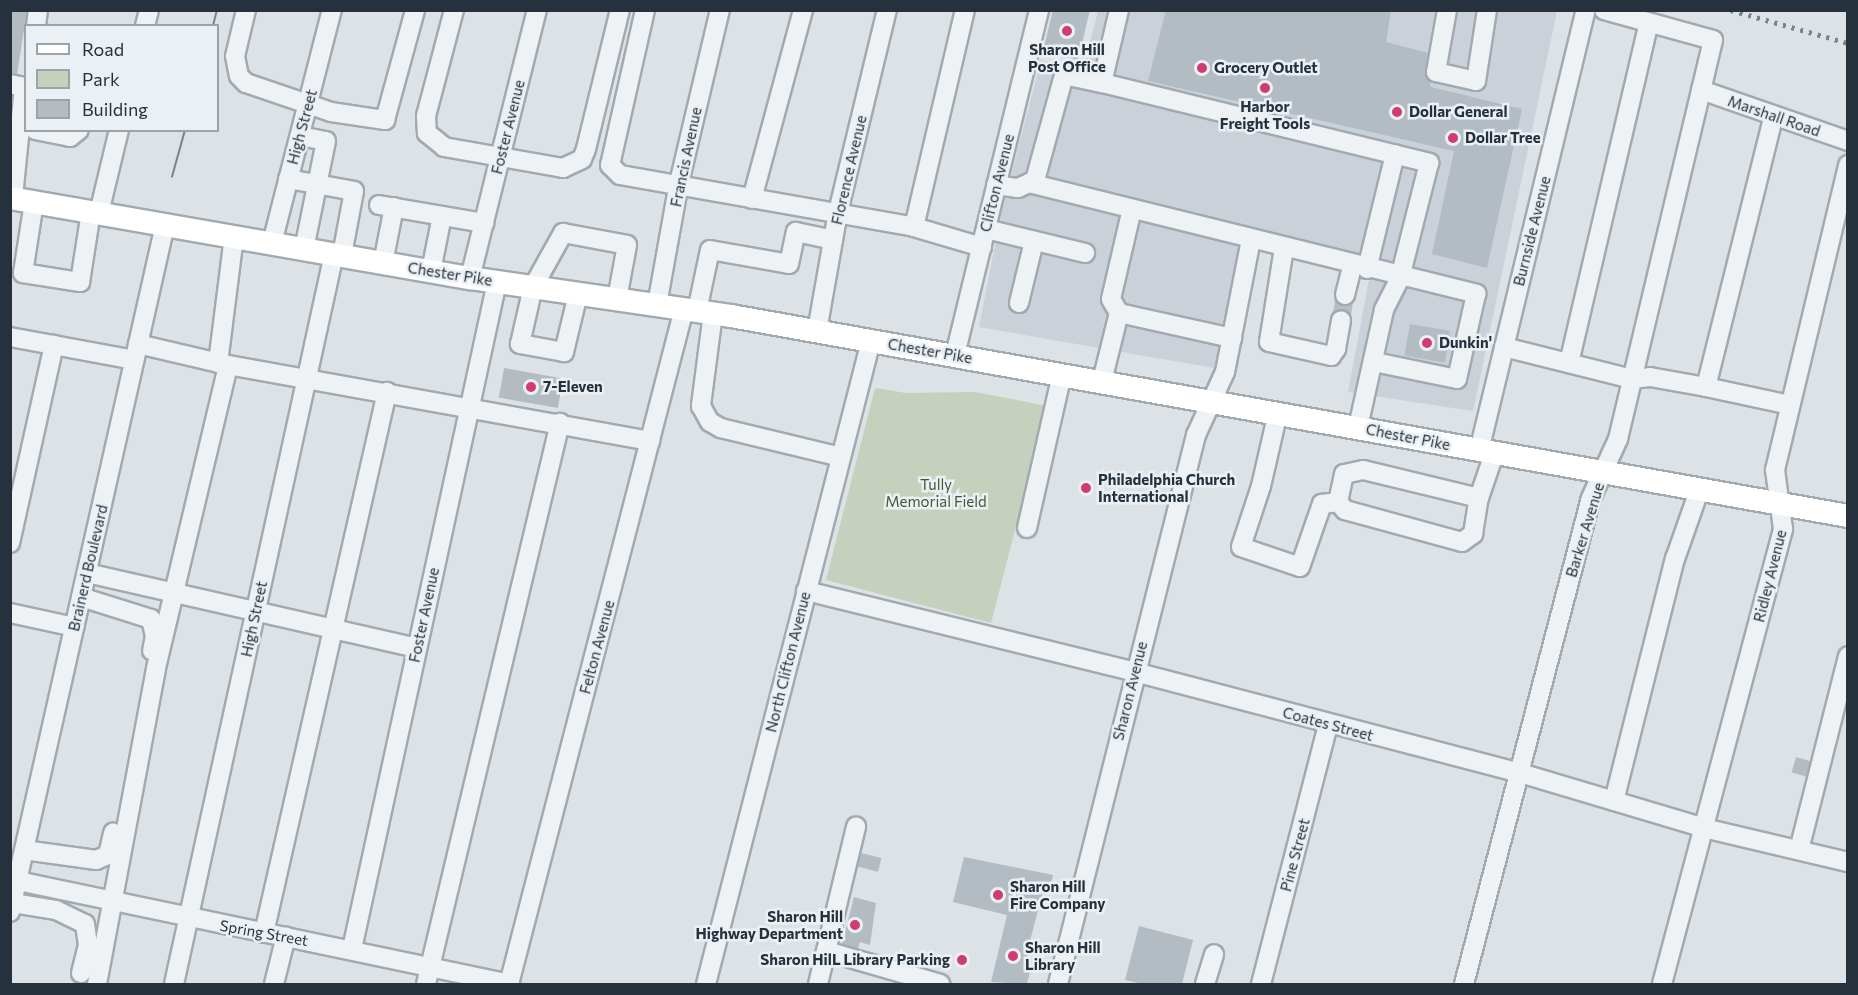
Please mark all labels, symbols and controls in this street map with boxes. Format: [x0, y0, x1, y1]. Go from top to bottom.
legend [24, 24, 219, 132]
marker: Sharon Hill Post Office [1060, 24, 1074, 38]
text: Road [82, 38, 124, 60]
place label: Sharon Hill Post Office [1028, 40, 1106, 75]
place label: Grocery Outlet [1214, 59, 1318, 77]
marker: Grocery Outlet [1195, 61, 1209, 75]
text: Park [82, 68, 120, 90]
street label: Foster Avenue [488, 78, 528, 176]
marker: Harbor Freight Tools [1258, 81, 1272, 95]
street label: High Street [283, 87, 321, 167]
street label: Marshall Road [1725, 92, 1823, 140]
place label: Harbor Freight Tools [1220, 97, 1310, 132]
text: Building [82, 98, 148, 120]
place label: Dollar General [1409, 103, 1508, 121]
street label: Francis Avenue [667, 105, 705, 209]
marker: Dollar General [1390, 105, 1404, 119]
street label: Florence Avenue [828, 113, 870, 227]
place label: Dollar Tree [1465, 129, 1541, 147]
marker: Dollar Tree [1446, 131, 1460, 145]
street label: Clifton Avenue [976, 132, 1018, 234]
street label: Burnside Avenue [1510, 174, 1554, 288]
street label: Chester Pike [406, 258, 494, 290]
place label: Dunkin' [1439, 334, 1492, 352]
street label: Chester Pike [886, 335, 974, 367]
marker: Dunkin' [1420, 336, 1434, 350]
place label: 7-Eleven [543, 378, 603, 396]
marker: 7-Eleven [524, 380, 538, 394]
street label: Chester Pike [1364, 420, 1452, 454]
place label: Philadelphia Church International [1098, 470, 1235, 505]
park label: Tully Memorial Field [885, 475, 987, 510]
street label: Barker Avenue [1562, 480, 1608, 580]
marker: Philadelphia Church International [1079, 481, 1093, 495]
street label: Brainerd Boulevard [65, 503, 111, 633]
street label: Ridley Avenue [1750, 528, 1790, 624]
street label: Foster Avenue [405, 566, 443, 664]
street label: High Street [237, 579, 271, 659]
street label: North Clifton Avenue [762, 590, 814, 734]
street label: Felton Avenue [576, 598, 618, 696]
street label: Sharon Avenue [1109, 640, 1151, 742]
street label: Coates Street [1281, 703, 1375, 745]
street label: Pine Street [1277, 816, 1313, 894]
place label: Sharon Hill Fire Company [1010, 877, 1105, 912]
marker: Sharon Hill Fire Company [991, 888, 1005, 902]
place label: Sharon Hill Highway Department [696, 907, 843, 942]
street label: Spring Street [218, 916, 310, 950]
marker: Sharon Hill Highway Department [848, 918, 862, 932]
place label: Sharon Hill Library [1025, 938, 1101, 973]
marker: Sharon Hill Library [1006, 949, 1020, 963]
place label: Sharon HilL Library Parking [760, 951, 950, 969]
marker: Sharon HilL Library Parking [955, 953, 969, 967]

